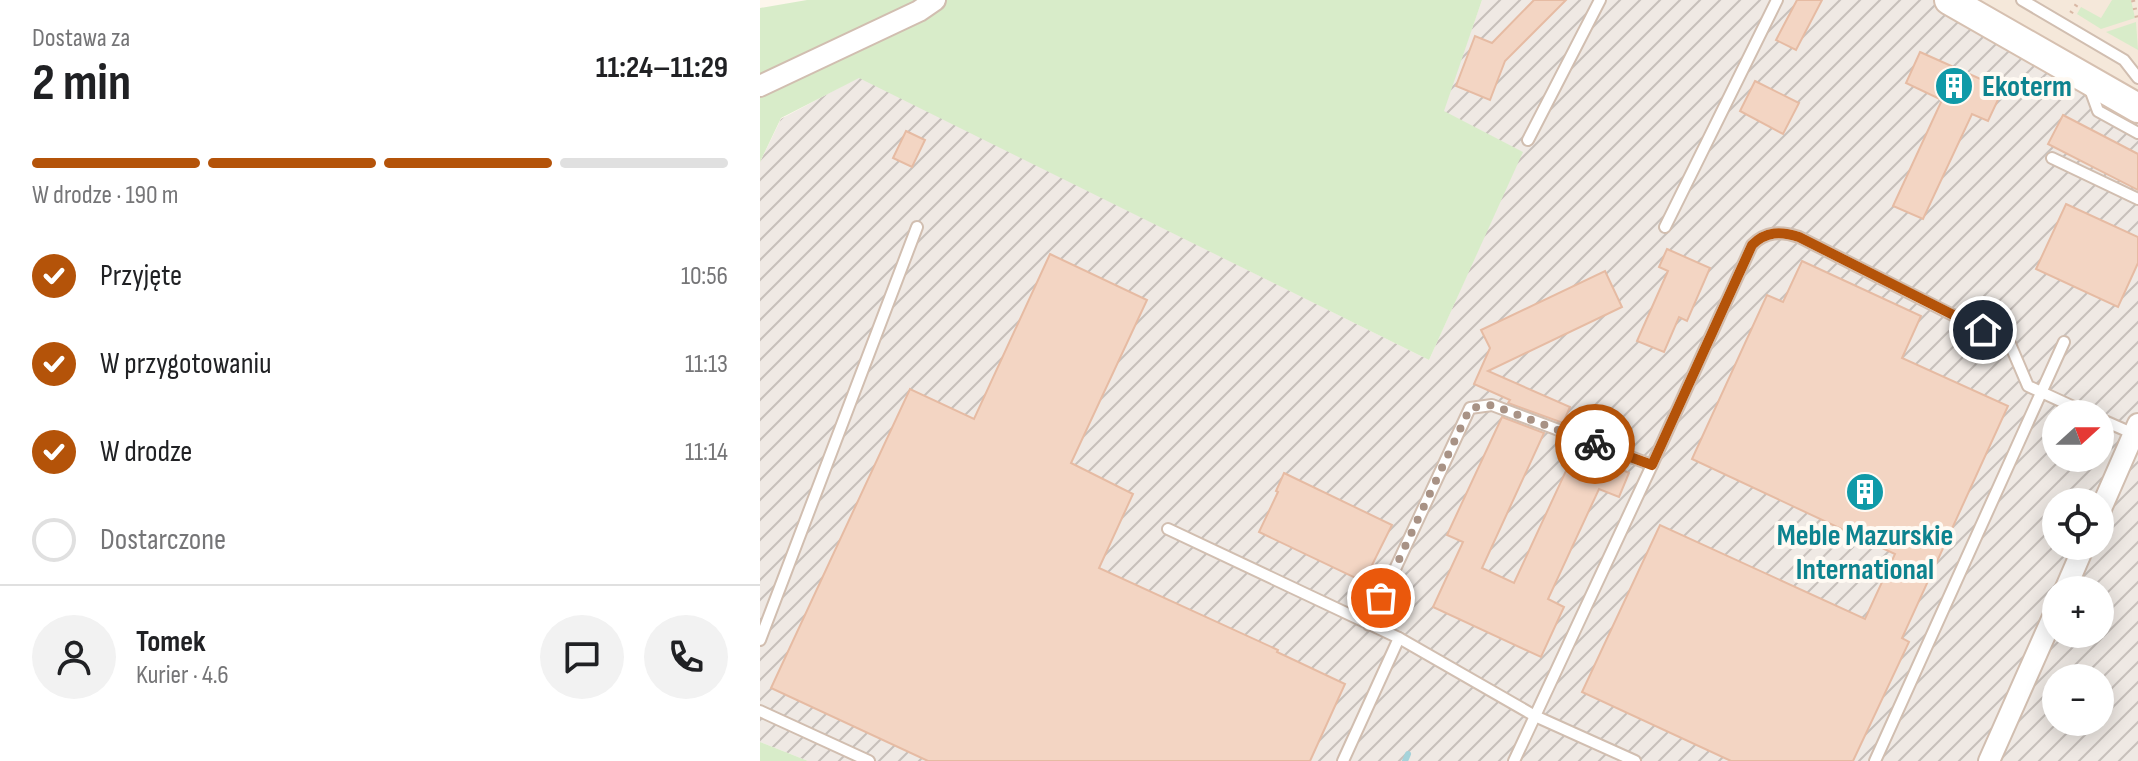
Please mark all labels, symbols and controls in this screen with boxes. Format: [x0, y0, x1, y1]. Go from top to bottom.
text: Dostawa za [32, 23, 130, 54]
text: 11:24–11:29 [596, 50, 728, 86]
text: 2 min [32, 52, 131, 115]
building icon: Ekoterm [1933, 65, 1975, 107]
place label: Ekoterm [1982, 69, 2072, 105]
text: W drodze · 190 m [32, 180, 178, 211]
icon: check [32, 254, 76, 298]
text: Przyjęte [100, 258, 182, 294]
text: 10:56 [681, 261, 728, 292]
pin [1949, 296, 2017, 364]
icon: home [1961, 308, 2005, 352]
icon: check [32, 342, 76, 386]
text: W przygotowaniu [100, 346, 272, 382]
text: 11:13 [685, 349, 728, 380]
north arrow [2042, 400, 2114, 472]
map controls [2042, 400, 2114, 736]
courier [1555, 404, 1635, 484]
icon: bike [1573, 422, 1617, 466]
icon: check [32, 430, 76, 474]
text: W drodze [100, 434, 192, 470]
text: 11:14 [685, 437, 728, 468]
building icon: Meble Mazurskie International [1844, 471, 1886, 513]
button: locate [2042, 488, 2114, 560]
place label: Meble Mazurskie International [1777, 518, 1953, 588]
text: Dostarczone [100, 522, 226, 558]
pin [1347, 564, 1415, 632]
icon: bag [1359, 576, 1403, 620]
button: + [2042, 576, 2114, 648]
button: person [32, 615, 116, 699]
button: chat [540, 615, 624, 699]
button: phone [644, 615, 728, 699]
text: Tomek [136, 624, 206, 660]
text: Kurier · 4.6 [136, 660, 229, 691]
button: − [2042, 664, 2114, 736]

